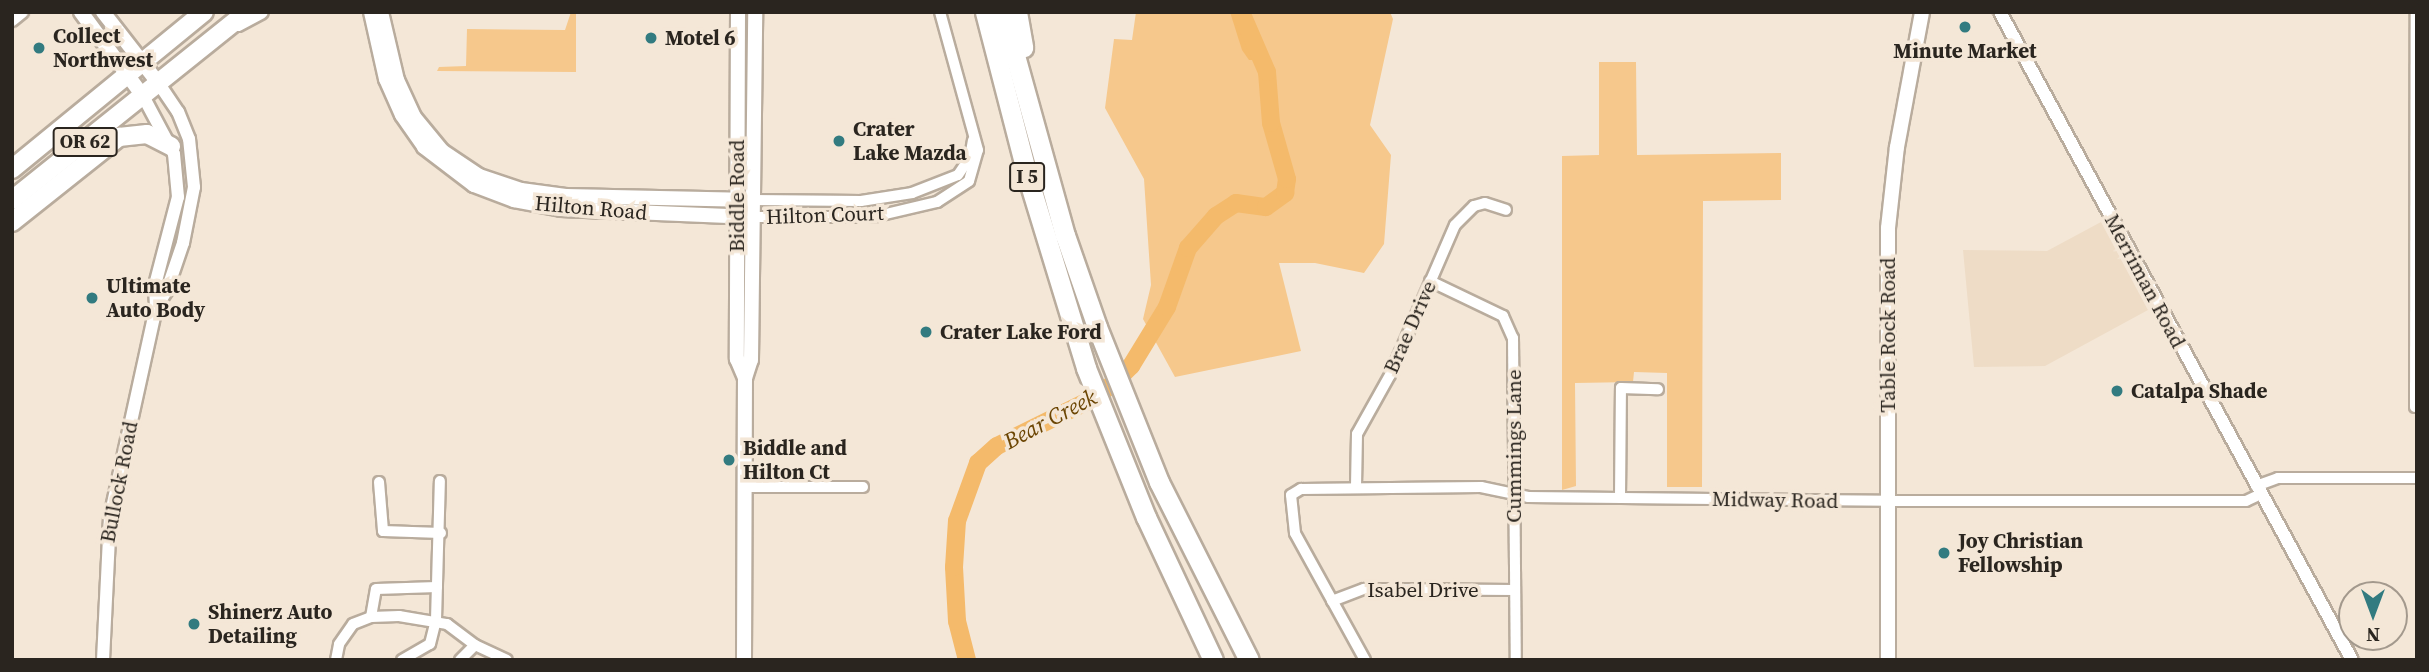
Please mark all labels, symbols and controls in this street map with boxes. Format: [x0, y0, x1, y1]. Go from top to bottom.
marker: Minute Market [1957, 19, 1973, 35]
place label: Collect Northwest [53, 23, 153, 73]
place label: Motel 6 [665, 25, 736, 51]
marker: Motel 6 [643, 30, 659, 46]
place label: Minute Market [1893, 38, 2037, 64]
marker: Collect Northwest [31, 40, 47, 56]
place label: Crater Lake Mazda [853, 116, 967, 166]
road number: OR 62 [52, 126, 118, 158]
marker: Crater Lake Mazda [831, 133, 847, 149]
street label: Biddle Road [724, 140, 750, 252]
road number: I 5 [1008, 162, 1046, 192]
street label: Hilton Road [534, 191, 648, 225]
street label: Hilton Court [766, 200, 884, 230]
street label: Merriman Road [2099, 210, 2191, 352]
street label: Table Rock Road [1875, 257, 1901, 413]
place label: Ultimate Auto Body [106, 273, 205, 323]
street label: Brae Drive [1378, 277, 1442, 377]
marker: Ultimate Auto Body [84, 290, 100, 306]
place label: Crater Lake Ford [940, 319, 1102, 345]
marker: Crater Lake Ford [918, 324, 934, 340]
street label: Cummings Lane [1501, 369, 1527, 523]
place label: Catalpa Shade [2131, 378, 2267, 404]
water label: Bear Creek [999, 383, 1101, 455]
marker: Catalpa Shade [2109, 383, 2125, 399]
street label: Bullock Road [95, 419, 143, 545]
place label: Biddle and Hilton Ct [743, 435, 847, 485]
marker: Biddle and Hilton Ct [721, 452, 737, 468]
street label: Midway Road [1712, 486, 1838, 514]
place label: Joy Christian Fellowship [1958, 528, 2083, 578]
marker: Joy Christian Fellowship [1936, 545, 1952, 561]
street label: Isabel Drive [1367, 577, 1479, 603]
north arrow [2338, 581, 2408, 651]
place label: Shinerz Auto Detailing [208, 599, 332, 649]
marker: Shinerz Auto Detailing [186, 616, 202, 632]
text: N [2366, 622, 2380, 648]

